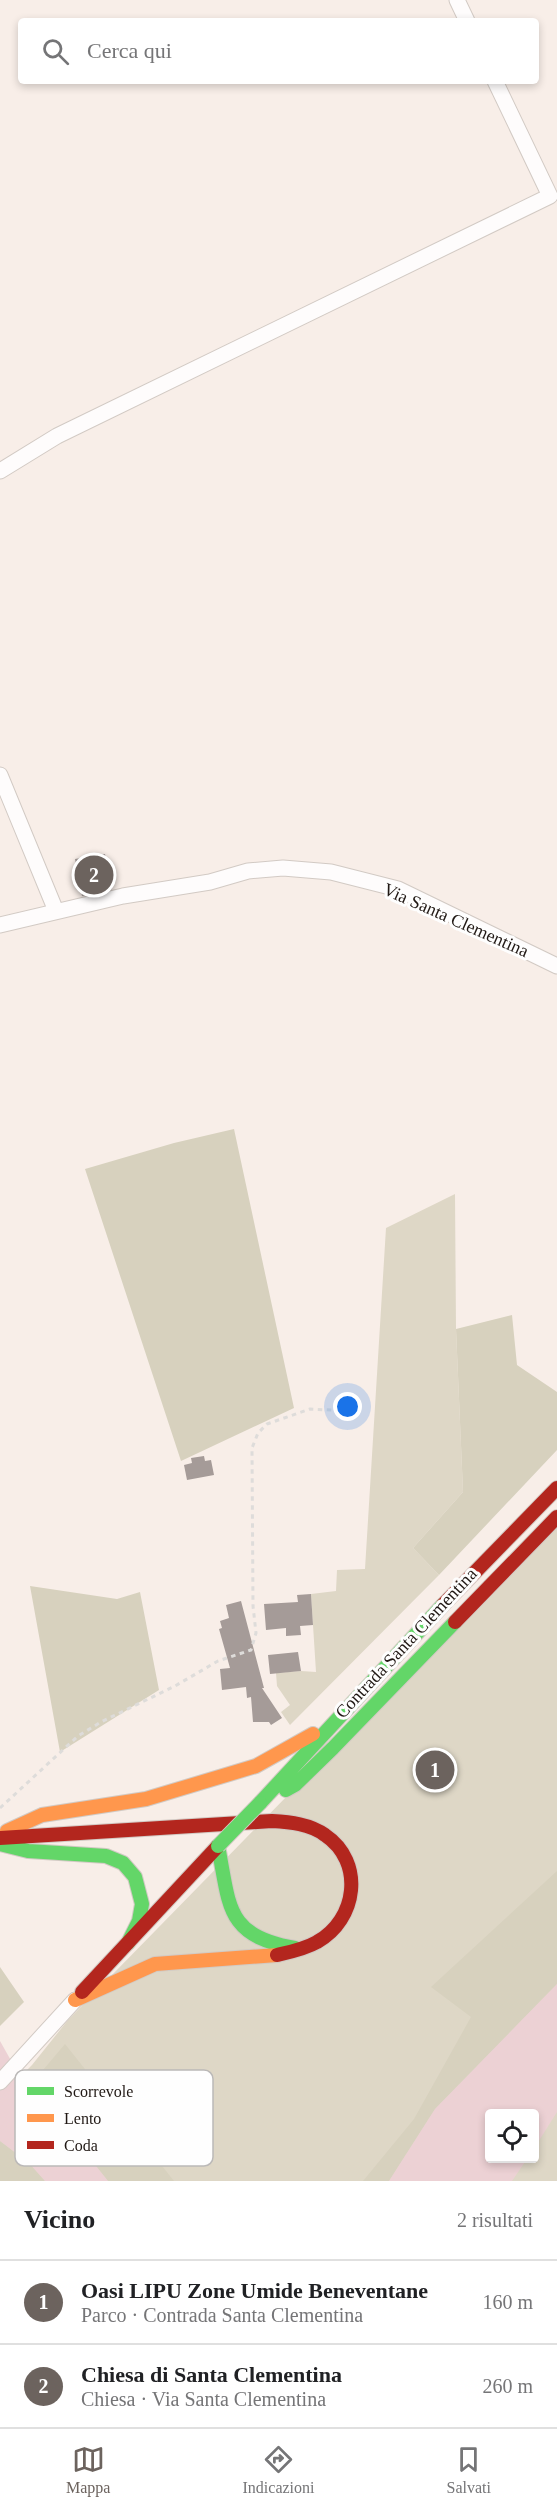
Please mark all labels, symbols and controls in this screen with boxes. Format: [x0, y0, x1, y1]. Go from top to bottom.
search box [18, 18, 539, 84]
icon: search [39, 35, 72, 68]
text: Cerca qui [87, 38, 172, 63]
pin: 2 [74, 852, 113, 898]
street label: Via Santa Clementina [380, 879, 532, 961]
your location [333, 1392, 362, 1421]
street label: Contrada Santa Clementina [331, 1564, 481, 1722]
pin: 1 [416, 1748, 454, 1792]
legend [15, 2070, 213, 2166]
text: Scorrevole [64, 2083, 133, 2100]
map controls [485, 2109, 539, 2163]
button: locate [485, 2109, 539, 2163]
text: Lento [64, 2110, 101, 2127]
text: Coda [64, 2137, 98, 2154]
text: Vicino [24, 2205, 95, 2234]
text: 2 risultati [457, 2209, 533, 2231]
text: Oasi LIPU Zone Umide Beneventane [81, 2278, 428, 2303]
text: 1 [39, 2291, 49, 2313]
text: 160 m [482, 2291, 533, 2313]
text: Parco · Contrada Santa Clementina [81, 2304, 363, 2326]
text: Chiesa di Santa Clementina [81, 2362, 342, 2387]
text: 2 [39, 2375, 49, 2397]
text: 260 m [482, 2375, 533, 2397]
text: Chiesa · Via Santa Clementina [81, 2388, 326, 2410]
tab: Mappa [66, 2443, 110, 2497]
tab: Indicazioni [243, 2443, 314, 2497]
tab: Salvati [447, 2443, 491, 2497]

